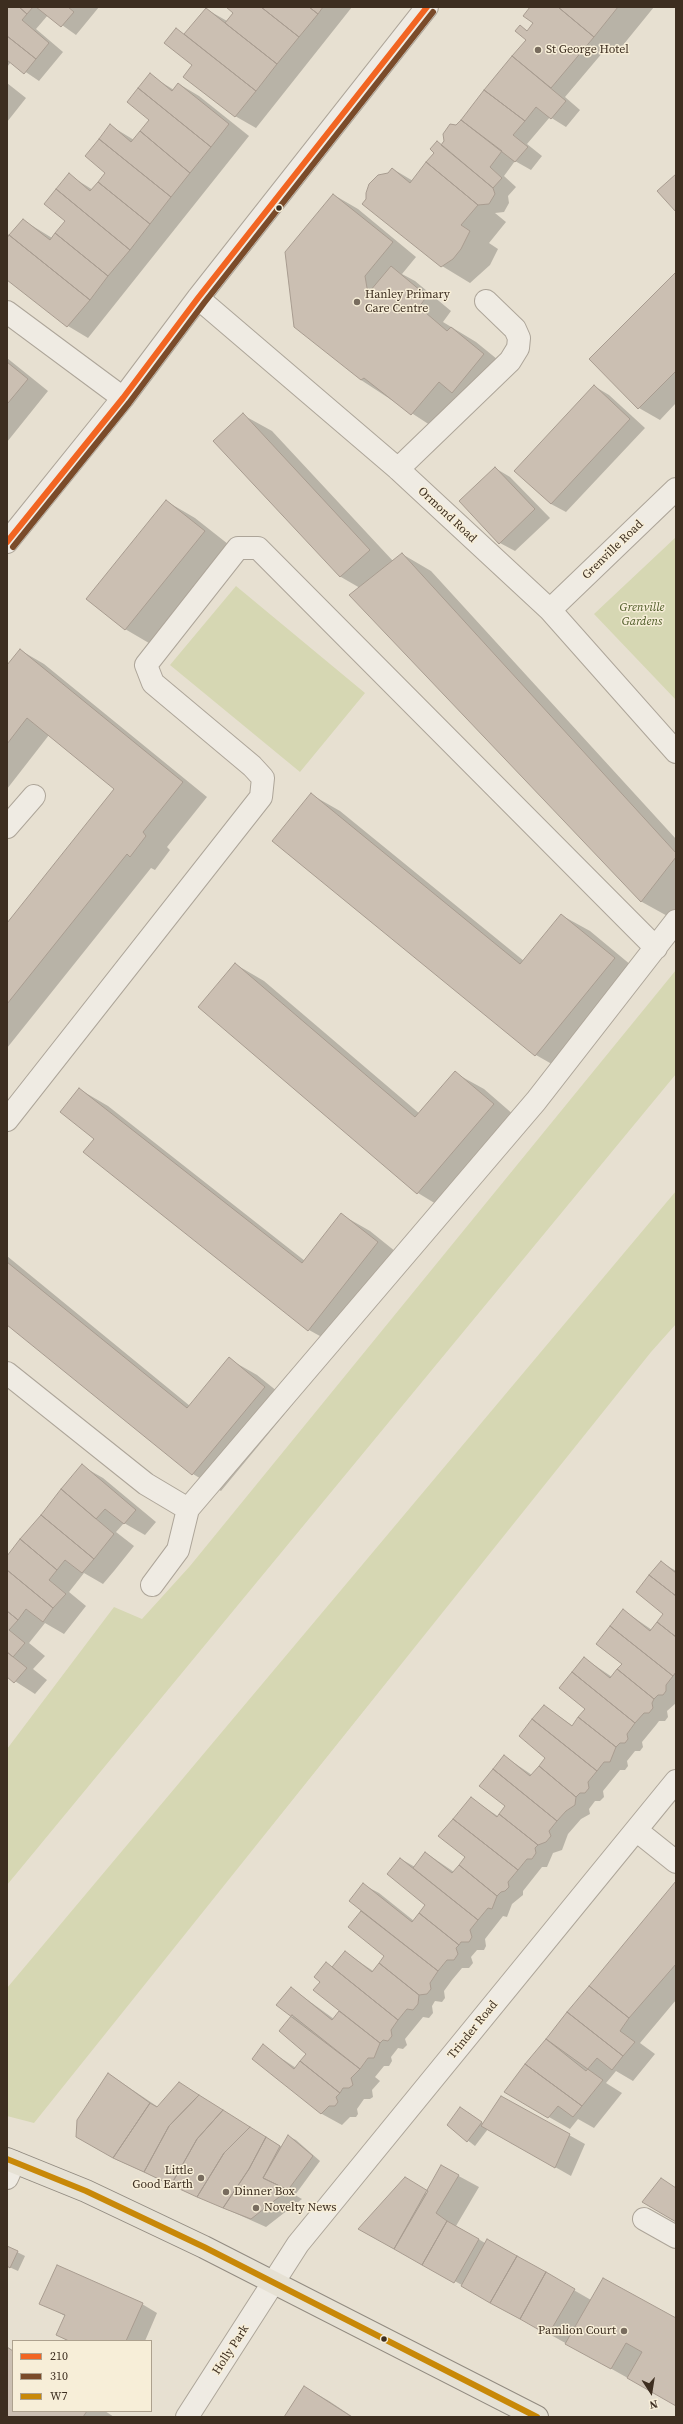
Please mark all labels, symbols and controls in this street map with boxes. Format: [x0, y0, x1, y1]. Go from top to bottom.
place label: St George Hotel [546, 43, 629, 57]
marker: St George Hotel [533, 45, 543, 55]
unlabelled marker [274, 203, 284, 213]
place label: Hanley Primary Care Centre [365, 288, 450, 316]
marker: Hanley Primary Care Centre [352, 297, 362, 307]
street label: Ormond Road [415, 484, 479, 546]
street label: Grenville Road [580, 517, 646, 583]
park label: Grenville Gardens [620, 601, 664, 629]
street label: Trinder Road [445, 1998, 501, 2062]
place label: Little Good Earth [132, 2164, 193, 2192]
marker: Little Good Earth [196, 2173, 206, 2183]
place label: Dinner Box [234, 2185, 295, 2199]
marker: Dinner Box [221, 2187, 231, 2197]
place label: Novelty News [264, 2201, 336, 2215]
marker: Novelty News [251, 2203, 261, 2213]
street label: Holly Park [210, 2322, 252, 2378]
place label: Pamlion Court [538, 2324, 616, 2338]
marker: Pamlion Court [619, 2326, 629, 2336]
unlabelled marker [379, 2334, 389, 2344]
legend [12, 2340, 152, 2412]
text: 210 [50, 2348, 68, 2364]
text: 310 [50, 2368, 68, 2384]
north arrow [631, 2372, 671, 2412]
text: W7 [50, 2388, 68, 2404]
text: N [648, 2396, 659, 2412]

